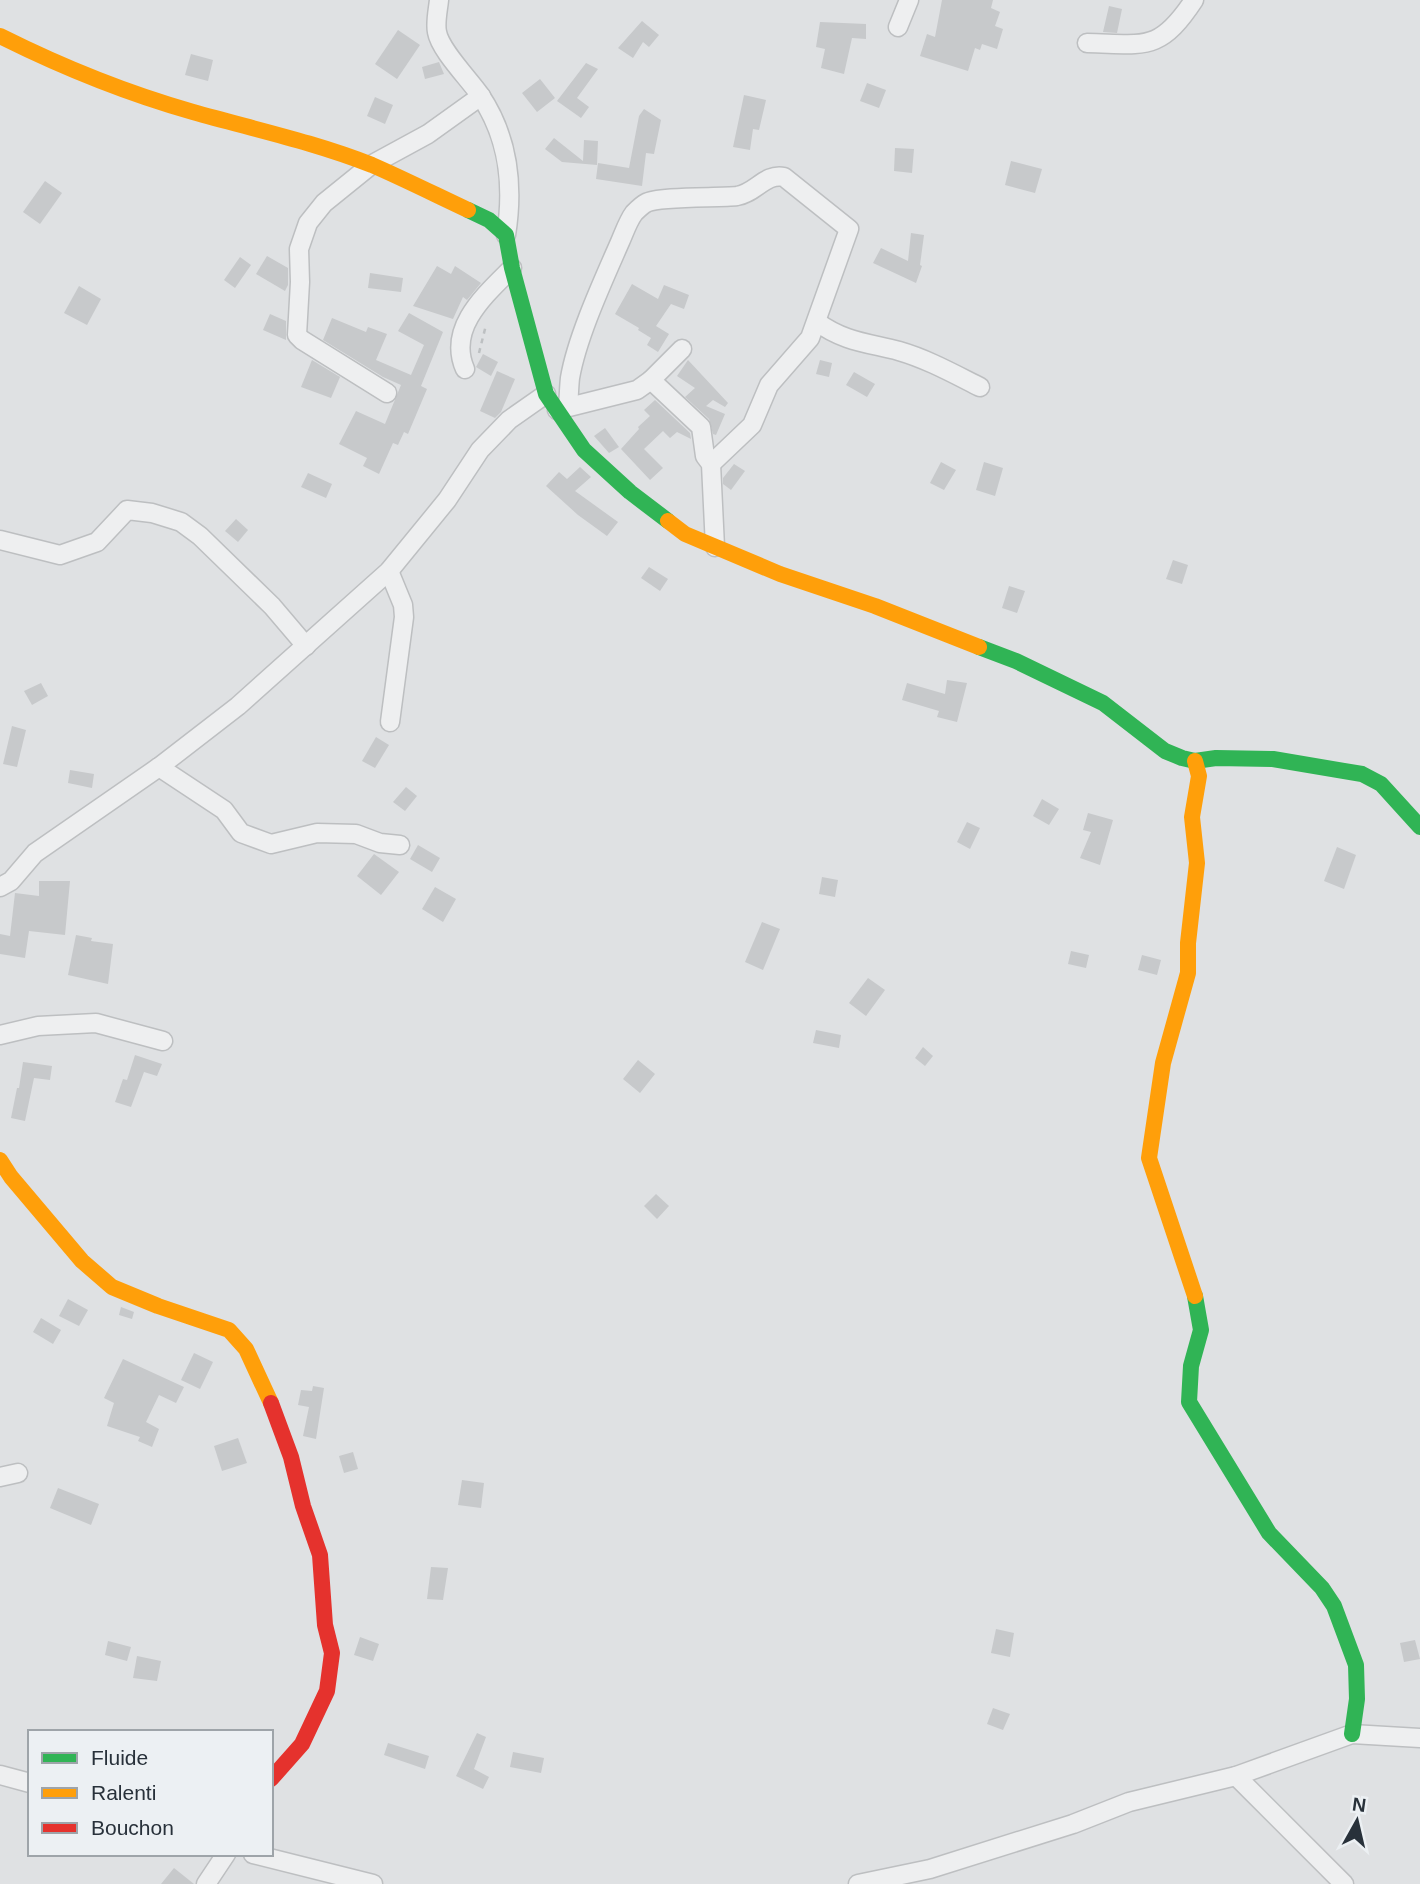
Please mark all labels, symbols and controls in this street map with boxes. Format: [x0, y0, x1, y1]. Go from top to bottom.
legend [28, 1730, 273, 1856]
text: Fluide [91, 1746, 148, 1769]
text: Ralenti [91, 1781, 156, 1804]
north arrow [1322, 1786, 1392, 1856]
text: N [1351, 1793, 1368, 1816]
text: Bouchon [91, 1816, 174, 1839]

